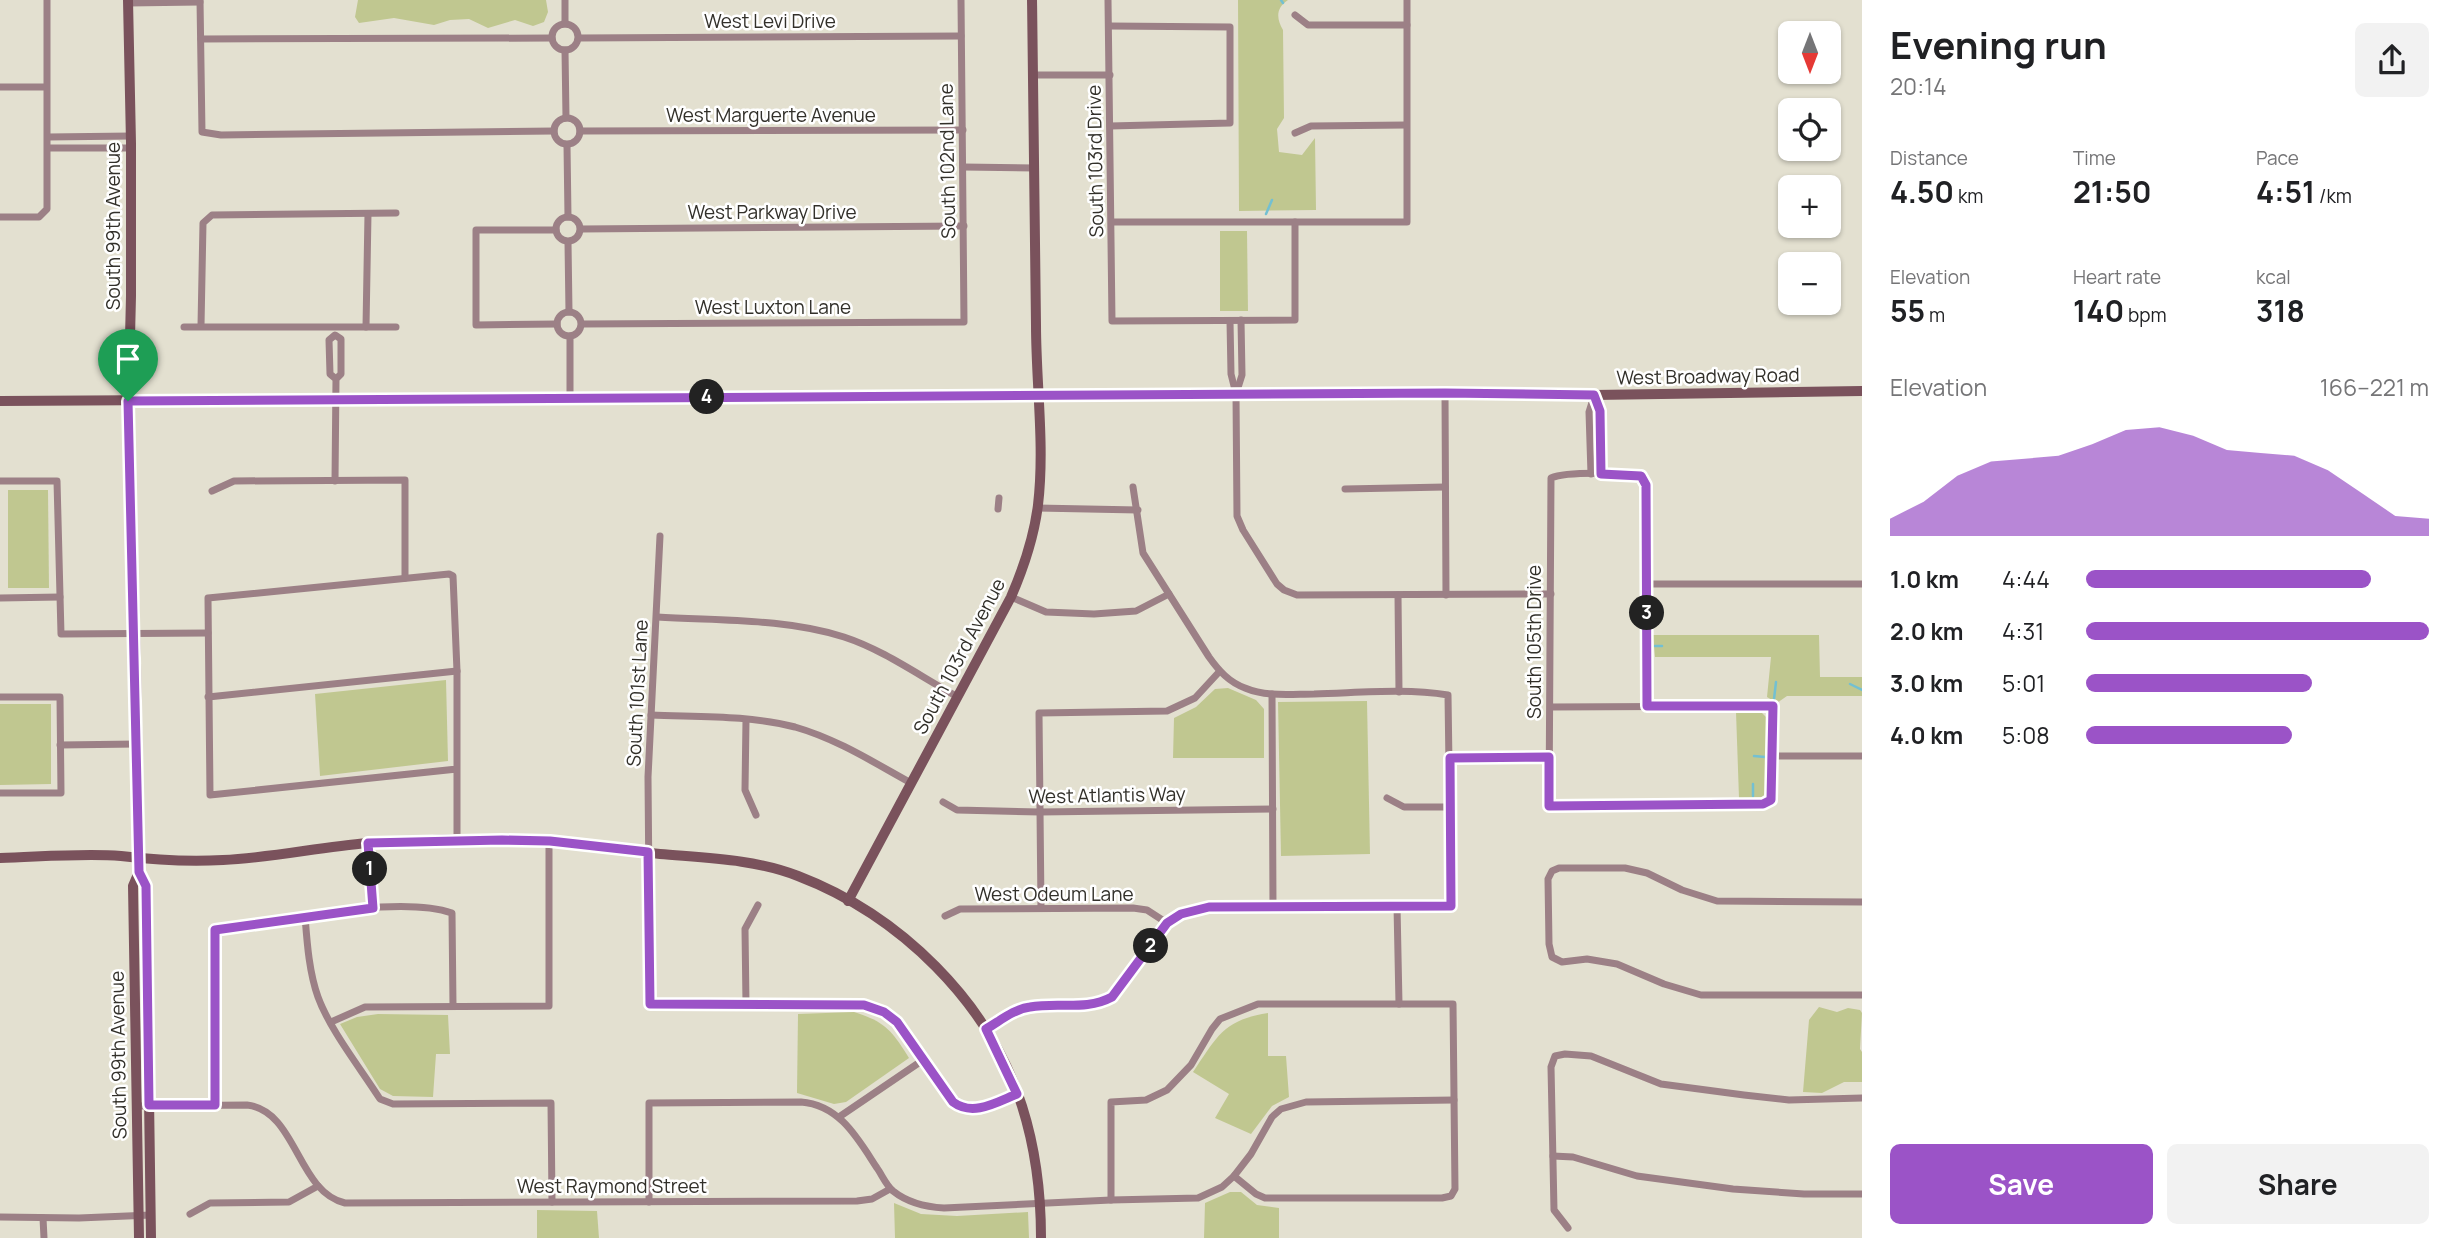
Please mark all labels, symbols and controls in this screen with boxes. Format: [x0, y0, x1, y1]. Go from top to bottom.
street label: West Levi Drive [704, 8, 836, 34]
text: Evening run [1890, 18, 2107, 70]
north arrow [1778, 21, 1841, 84]
map controls [1778, 21, 1841, 315]
button: share [2355, 23, 2429, 97]
text: 20:14 [1890, 70, 1947, 102]
street label: South 102nd Lane [933, 83, 961, 239]
street label: South 103rd Drive [1081, 84, 1109, 238]
button: locate [1778, 98, 1841, 161]
street label: West Marguerte Avenue [666, 102, 876, 128]
street label: South 99th Avenue [100, 142, 126, 310]
text: Distance [1890, 145, 1968, 171]
text: Time [2073, 145, 2116, 171]
text: Pace [2256, 145, 2299, 171]
text: 4.50 [1890, 171, 1954, 212]
text: 21:50 [2073, 171, 2152, 212]
text: 4:51 [2256, 171, 2315, 212]
button: + [1778, 175, 1841, 238]
text: km [1954, 183, 1983, 209]
text: /km [2315, 183, 2352, 209]
street label: West Parkway Drive [687, 199, 857, 225]
button: − [1778, 252, 1841, 315]
text: Elevation [1890, 264, 1970, 290]
text: Heart rate [2073, 264, 2161, 290]
text: kcal [2256, 264, 2291, 290]
text: 55 [1890, 290, 1925, 331]
text: 140 [2073, 290, 2124, 331]
text: 318 [2256, 290, 2305, 331]
street label: West Luxton Lane [695, 294, 851, 320]
text: m [1925, 302, 1945, 328]
text: bpm [2124, 302, 2167, 328]
pin [98, 329, 158, 401]
icon: arrive [109, 340, 147, 378]
street label: West Broadway Road [1616, 361, 1800, 391]
text: Elevation [1890, 371, 1987, 403]
text: 166–221 m [2320, 371, 2429, 403]
pin: 4 [690, 380, 724, 414]
text: 4 [701, 383, 712, 409]
text: 1.0 km [1890, 563, 1959, 595]
text: 4:44 [2002, 563, 2050, 595]
street label: South 105th Drive [1521, 565, 1547, 719]
street label: South 103rd Avenue [907, 573, 1011, 739]
pin: 3 [1630, 596, 1664, 630]
text: 3 [1641, 599, 1652, 625]
text: 2.0 km [1890, 615, 1963, 647]
text: 4:31 [2002, 615, 2044, 647]
street label: South 101st Lane [620, 619, 654, 767]
text: 3.0 km [1890, 667, 1963, 699]
text: 5:01 [2002, 667, 2045, 699]
text: 4.0 km [1890, 719, 1963, 751]
text: 5:08 [2002, 719, 2050, 751]
street label: West Atlantis Way [1028, 781, 1186, 809]
pin: 1 [352, 852, 388, 886]
text: 1 [365, 855, 374, 881]
street label: West Odeum Lane [974, 881, 1134, 907]
pin: 2 [1134, 928, 1168, 964]
text: 2 [1145, 932, 1156, 958]
street label: South 99th Avenue [104, 971, 132, 1139]
button: Save [1890, 1144, 2153, 1224]
button: Share [2167, 1144, 2429, 1224]
street label: West Raymond Street [517, 1173, 707, 1199]

